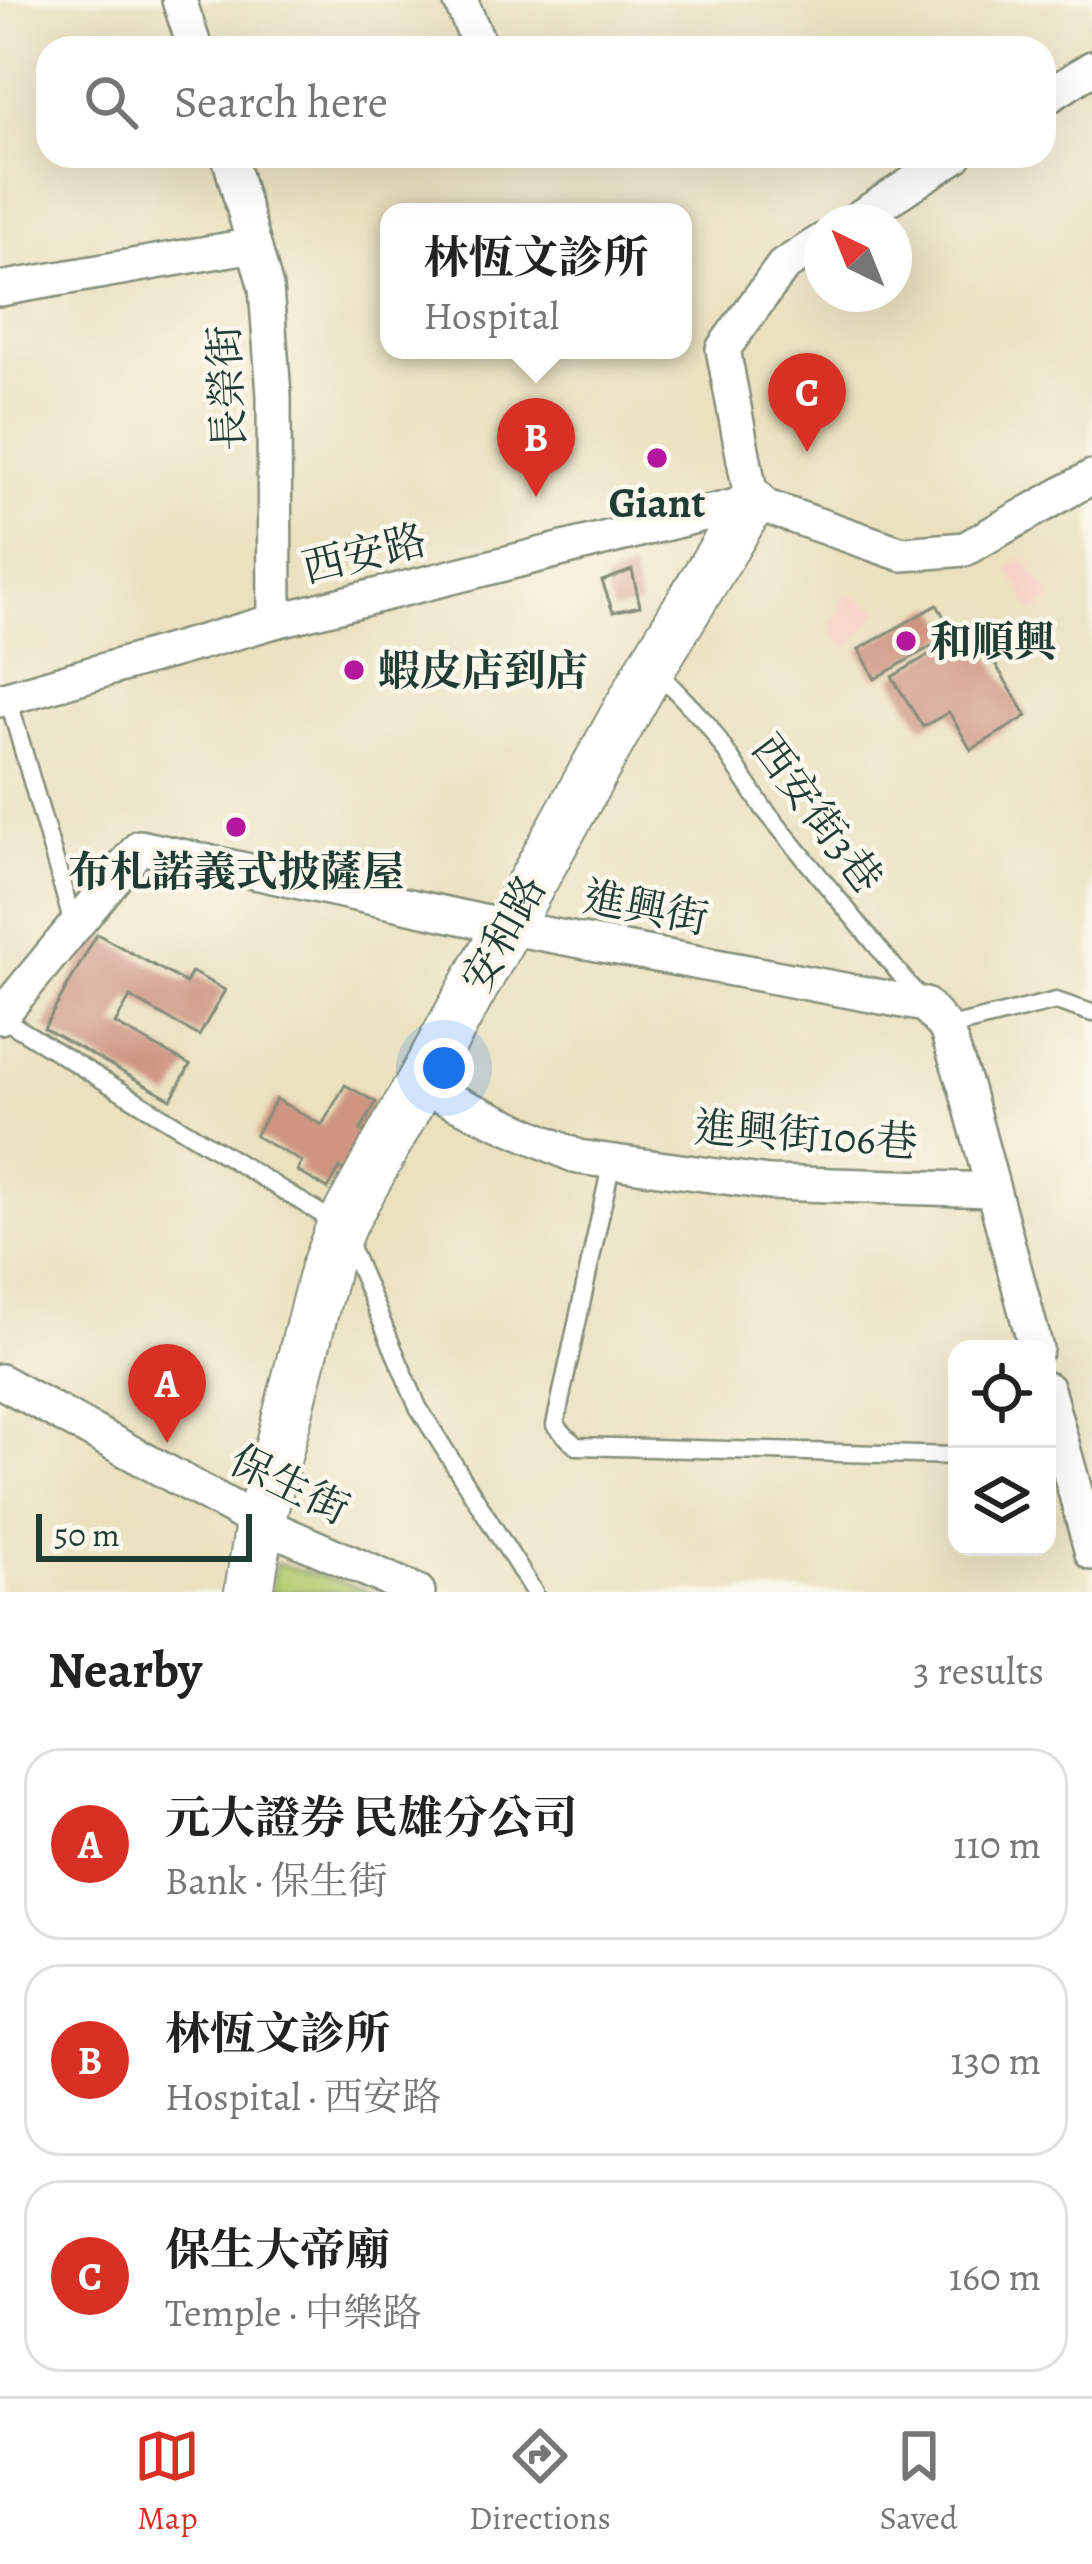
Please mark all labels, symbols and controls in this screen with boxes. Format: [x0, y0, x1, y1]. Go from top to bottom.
search box [36, 36, 1056, 168]
icon: search [78, 69, 144, 135]
text: Search here [174, 71, 388, 133]
popup [380, 203, 692, 359]
north arrow [804, 204, 912, 312]
text: 林恆文診所 [423, 227, 649, 289]
text: Hospital [423, 289, 559, 342]
street label: 長榮街 [195, 324, 258, 452]
pin: C [768, 353, 846, 452]
pin: B [497, 398, 575, 497]
marker: Giant [644, 445, 670, 471]
place label: Giant [609, 474, 705, 531]
street label: 西安路 [296, 511, 432, 596]
place label: 和順興 [930, 613, 1056, 670]
marker: 和順興 [893, 628, 919, 654]
place label: 蝦皮店到店 [378, 642, 588, 699]
marker: 蝦皮店到店 [341, 657, 367, 683]
street label: 西安街3巷 [739, 722, 896, 905]
marker: 布札諾義式披薩屋 [223, 814, 249, 840]
place label: 布札諾義式披薩屋 [68, 843, 404, 900]
street label: 安和路 [448, 864, 559, 1002]
street label: 進興街 [579, 867, 713, 947]
your location [414, 1038, 474, 1098]
street label: 進興街106巷 [692, 1098, 920, 1171]
map controls [948, 1340, 1056, 1556]
button: locate [948, 1340, 1056, 1448]
pin: A [128, 1344, 206, 1443]
street label: 保生街 [221, 1431, 359, 1538]
button: layers [948, 1448, 1056, 1556]
scale bar [36, 1508, 252, 1561]
text: 50 m [54, 1512, 120, 1557]
text: Nearby [48, 1635, 202, 1705]
text: 3 results [913, 1644, 1044, 1697]
text: 元大證券 民雄分公司 [165, 1787, 578, 1849]
text: A [78, 1818, 102, 1871]
text: 110 m [953, 1818, 1041, 1871]
text: Bank · 保生街 [165, 1854, 387, 1907]
text: 林恆文診所 [165, 2003, 390, 2065]
text: B [78, 2034, 102, 2087]
text: 130 m [950, 2034, 1041, 2087]
text: Hospital · 西安路 [165, 2070, 441, 2123]
text: 保生大帝廟 [165, 2219, 390, 2281]
text: C [78, 2250, 102, 2303]
text: 160 m [949, 2250, 1041, 2303]
text: Temple · 中樂路 [165, 2286, 422, 2339]
tab: Map [134, 2423, 200, 2540]
tab: Directions [469, 2423, 611, 2540]
tab: Saved [879, 2423, 958, 2540]

